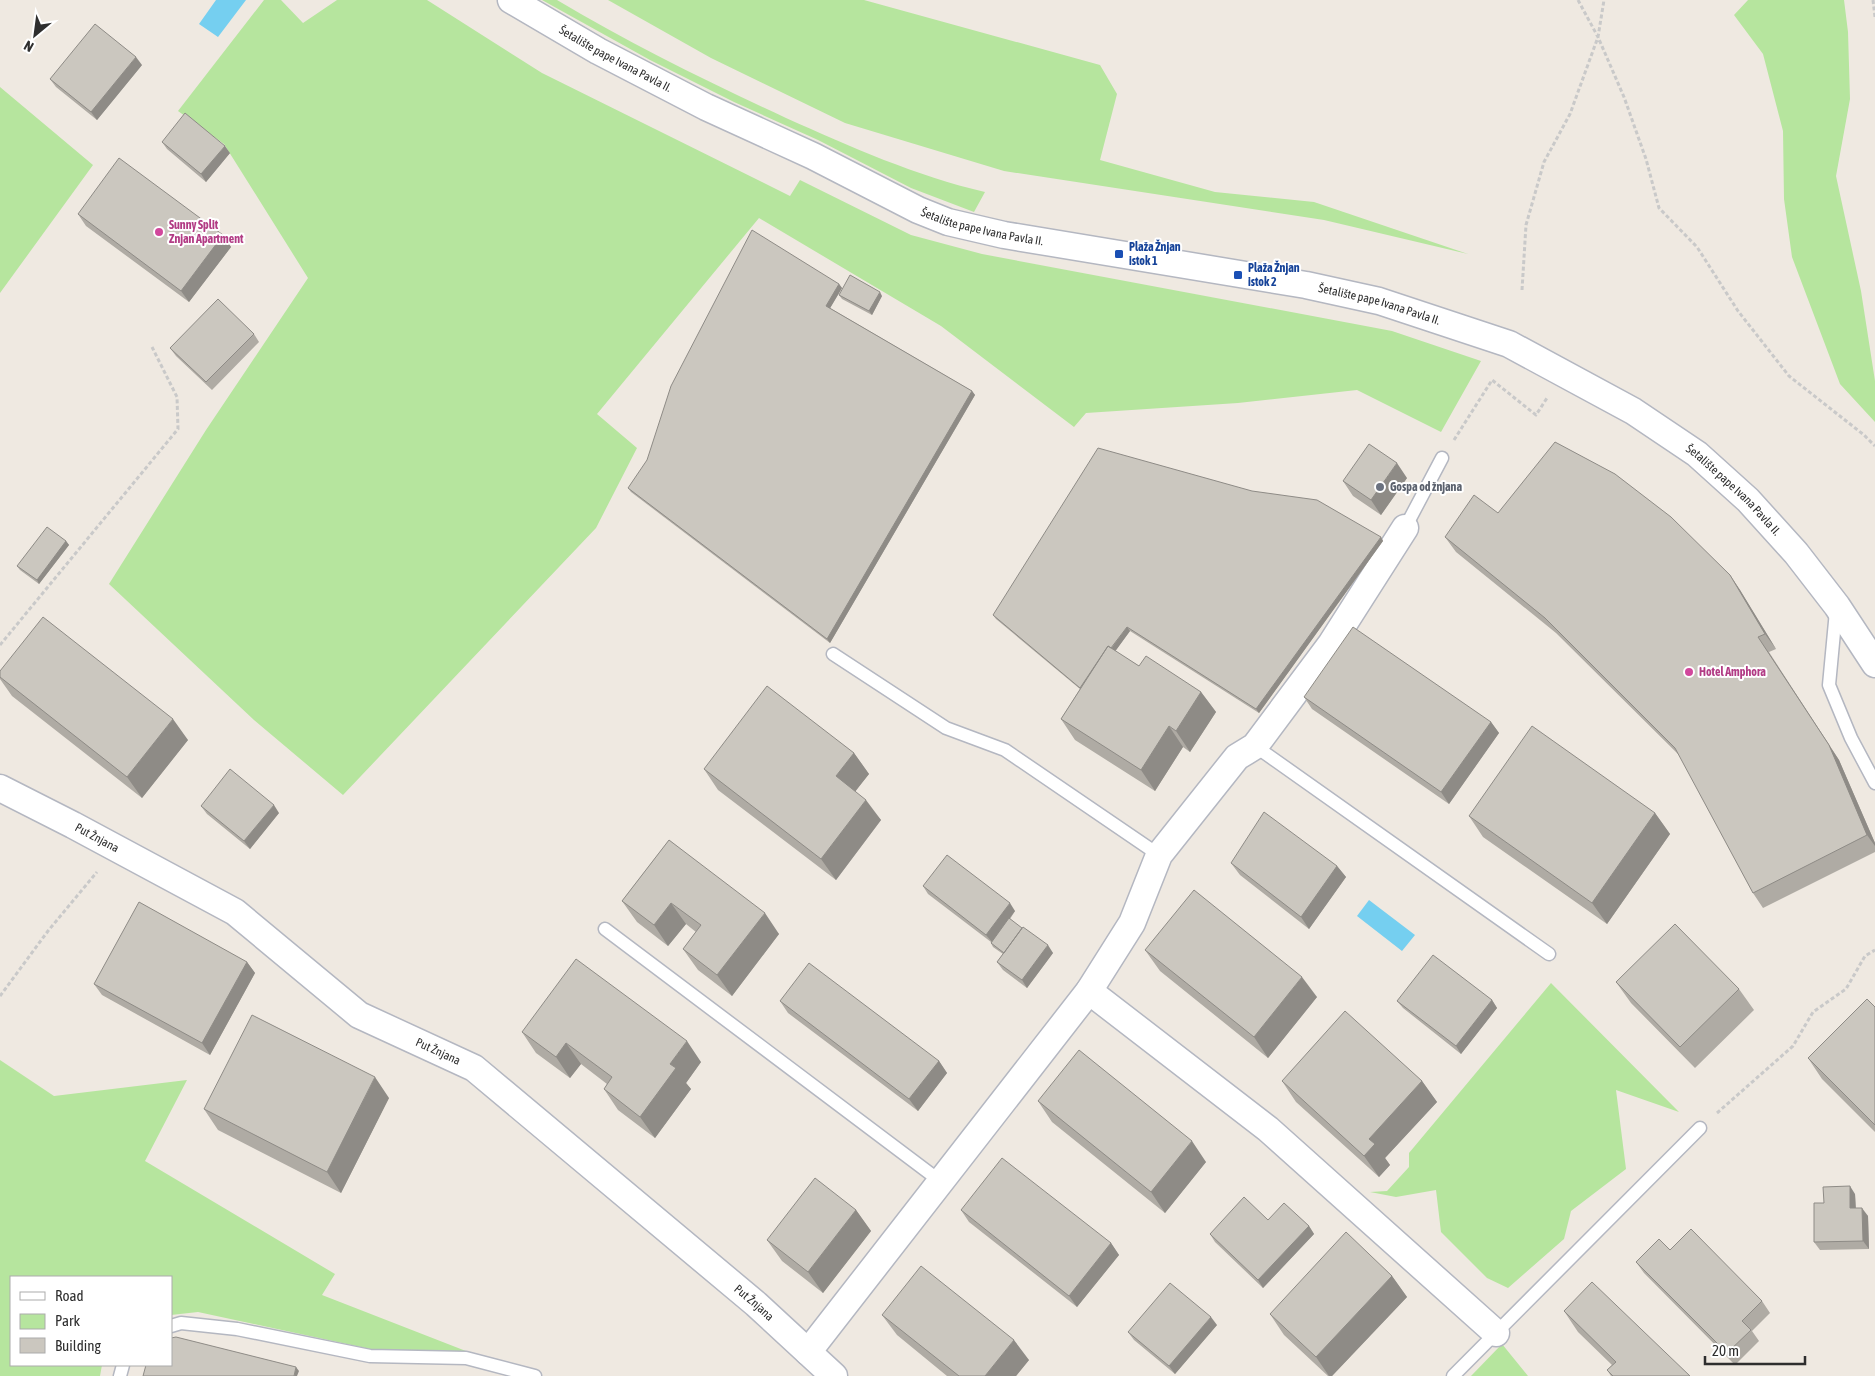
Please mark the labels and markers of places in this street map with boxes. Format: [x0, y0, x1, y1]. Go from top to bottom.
place label: Sunny Split Znjan Apartment [169, 218, 244, 246]
marker: Sunny Split Znjan Apartment [153, 226, 165, 238]
place label: Plaža Žnjan istok 1 [1129, 239, 1181, 268]
marker: Plaža Žnjan istok 1 [1113, 248, 1125, 260]
place label: Plaža Žnjan istok 2 [1248, 260, 1300, 289]
marker: Plaža Žnjan istok 2 [1232, 269, 1244, 281]
place label: Gospa od žnjana [1390, 480, 1462, 494]
marker: Gospa od žnjana [1374, 481, 1386, 493]
place label: Hotel Amphora [1699, 665, 1766, 679]
marker: Hotel Amphora [1683, 666, 1695, 678]

